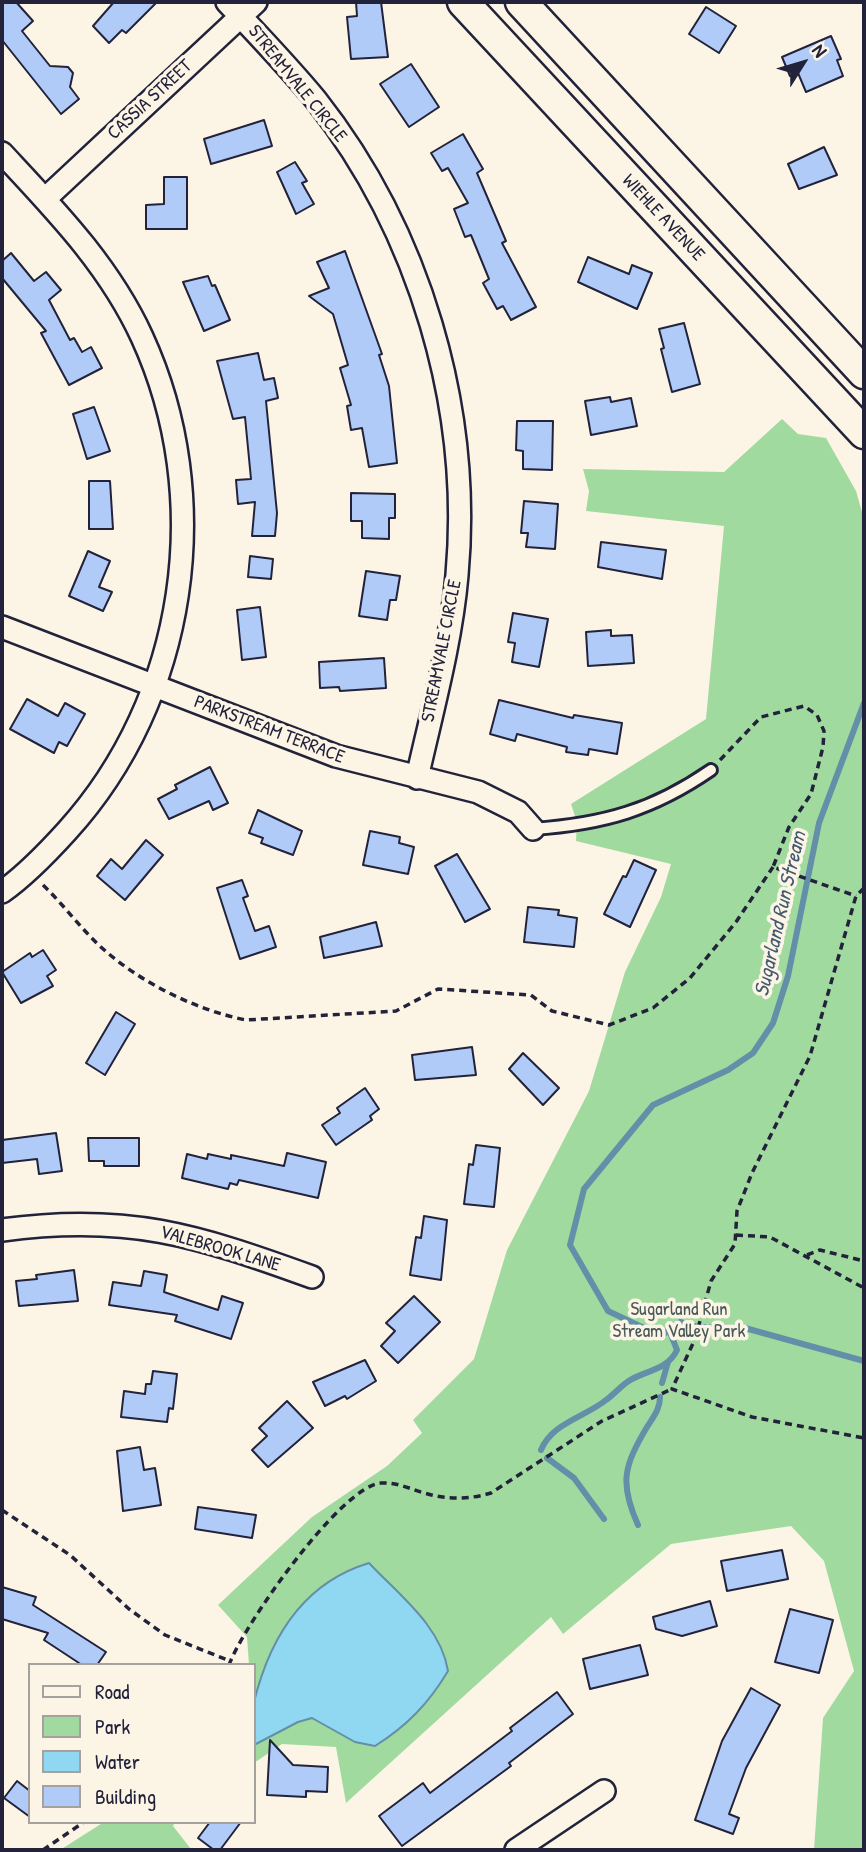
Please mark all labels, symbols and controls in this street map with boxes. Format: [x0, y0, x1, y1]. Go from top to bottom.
street label: STREAMVALE CIRCLE [243, 21, 351, 147]
north arrow [768, 28, 838, 98]
text: N [806, 38, 833, 62]
street label: CASSIA STREET [103, 55, 197, 145]
street label: WIEHLE AVENUE [617, 170, 709, 266]
street label: STREAMVALE CIRCLE [417, 578, 467, 724]
street label: PARKSTREAM TERRACE [191, 691, 347, 769]
water label: Sugarland Run Stream [750, 829, 812, 999]
street label: VALEBROOK LANE [157, 1221, 283, 1277]
park label: Sugarland Run Stream Valley Park [613, 1299, 745, 1343]
legend [28, 1663, 256, 1824]
text: Road [95, 1677, 129, 1706]
text: Park [95, 1712, 130, 1741]
text: Water [95, 1747, 140, 1776]
text: Building [95, 1782, 156, 1811]

